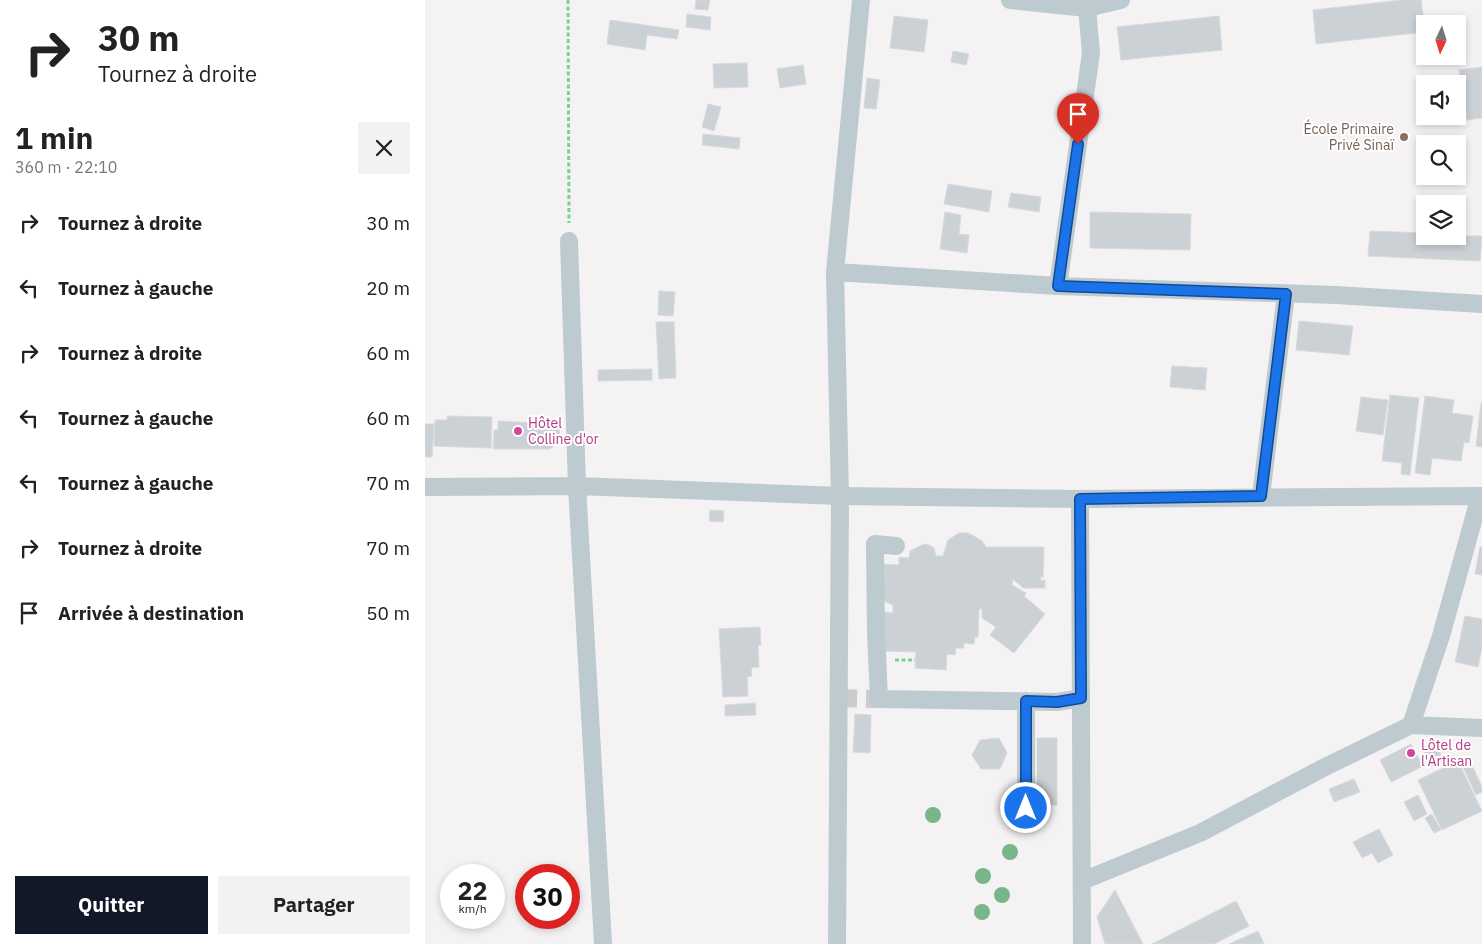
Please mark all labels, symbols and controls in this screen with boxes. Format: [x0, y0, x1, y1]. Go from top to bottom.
text: 30 m [98, 15, 180, 61]
north arrow [1416, 15, 1466, 65]
map controls [1416, 15, 1466, 245]
icon: right [15, 20, 80, 85]
text: Tournez à droite [98, 59, 257, 88]
button: sound [1416, 75, 1466, 125]
pin [1057, 93, 1099, 144]
icon: arrive [1064, 100, 1092, 128]
text: 1 min [15, 118, 93, 157]
place label: École Primaire Privé Sinaï [1303, 119, 1394, 154]
button: close [358, 122, 410, 174]
marker: École Primaire Privé Sinaï [1398, 131, 1410, 143]
button: search [1416, 135, 1466, 185]
text: 360 m · 22:10 [15, 157, 117, 177]
button: layers [1416, 195, 1466, 245]
icon: right [15, 209, 43, 237]
text: Tournez à droite [58, 211, 202, 235]
text: 30 m [366, 211, 410, 235]
icon: left [15, 274, 43, 302]
text: Tournez à gauche [58, 276, 214, 300]
text: 20 m [366, 276, 410, 300]
icon: right [15, 339, 43, 367]
text: Tournez à droite [58, 341, 202, 365]
text: 60 m [366, 341, 410, 365]
icon: left [15, 404, 43, 432]
text: Tournez à gauche [58, 406, 214, 430]
text: 60 m [366, 406, 410, 430]
place label: Hôtel Colline d'or [528, 414, 599, 448]
marker: Hôtel Colline d'or [512, 425, 524, 437]
icon: left [15, 469, 43, 497]
text: Tournez à gauche [58, 471, 214, 495]
text: 70 m [366, 471, 410, 495]
icon: right [15, 534, 43, 562]
text: Tournez à droite [58, 536, 202, 560]
text: 70 m [366, 536, 410, 560]
icon: arrive [15, 599, 43, 627]
text: Arrivée à destination [58, 601, 244, 625]
text: 50 m [366, 601, 410, 625]
place label: Lôtel de l'Artisan [1421, 736, 1472, 770]
marker: Lôtel de l'Artisan [1405, 747, 1417, 759]
position arrow [999, 781, 1051, 833]
speed limit sign: 30 [515, 864, 580, 929]
text: 22 [457, 874, 488, 907]
button: Quitter [15, 876, 208, 934]
button: Partager [218, 876, 410, 934]
text: km/h [458, 901, 487, 916]

